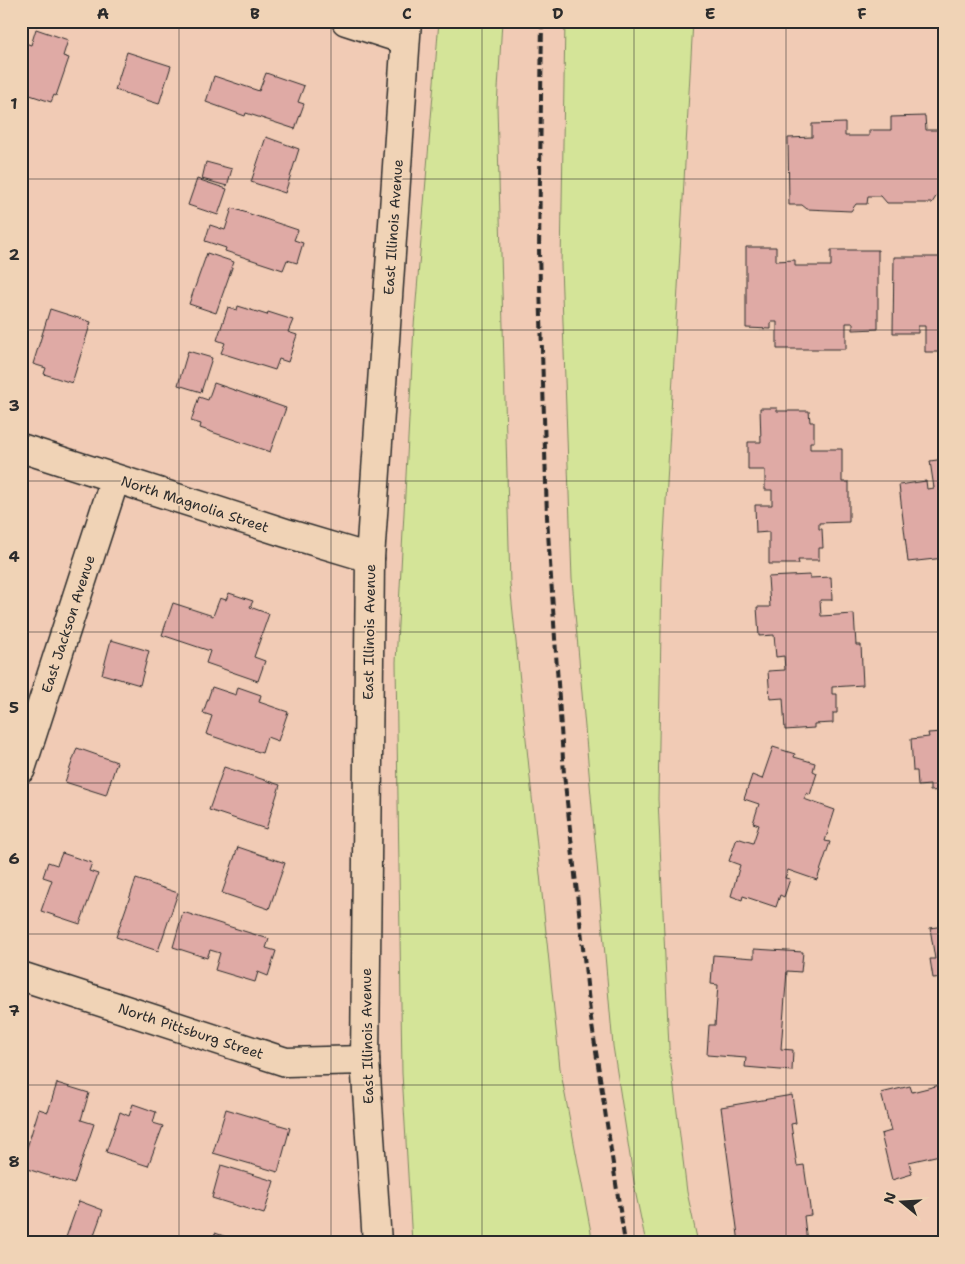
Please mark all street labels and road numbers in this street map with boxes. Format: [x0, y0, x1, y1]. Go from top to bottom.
street label: East Illinois Avenue [379, 158, 407, 295]
street label: North Magnolia Street [119, 472, 271, 536]
street label: East Jackson Avenue [37, 553, 99, 695]
street label: East Illinois Avenue [359, 564, 379, 700]
street label: East Illinois Avenue [357, 968, 377, 1104]
street label: North Pittsburg Street [116, 999, 266, 1063]

